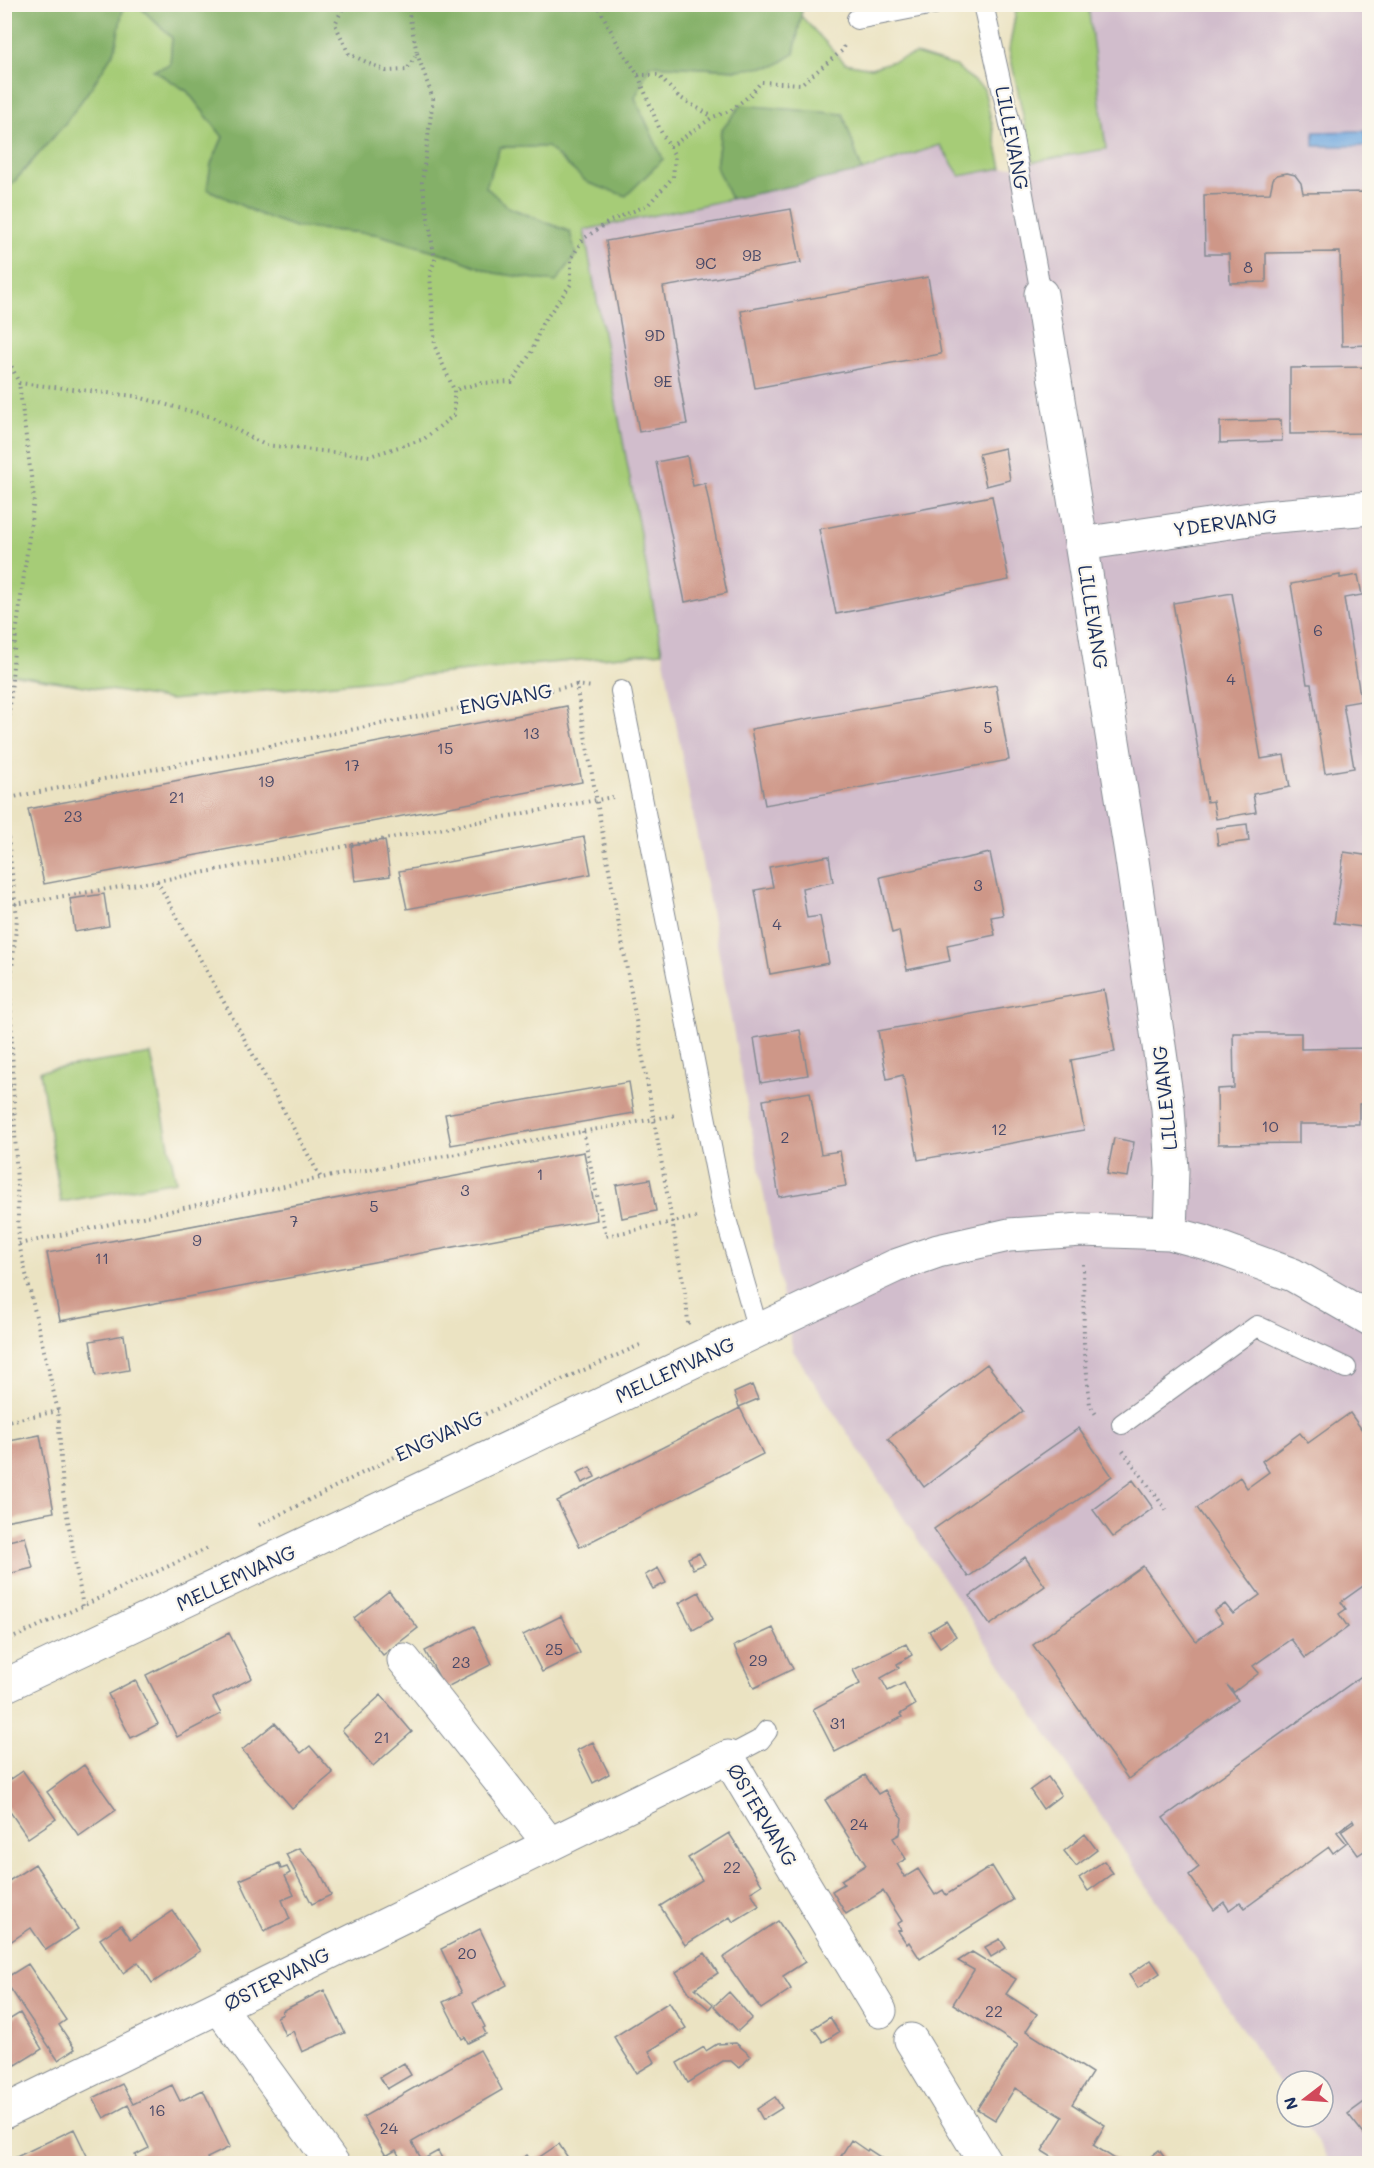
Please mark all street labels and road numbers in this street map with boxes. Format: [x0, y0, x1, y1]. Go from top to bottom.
street label: LILLEVANG [990, 84, 1036, 192]
street label: YDERVANG [1171, 502, 1279, 542]
street label: LILLEVANG [1073, 563, 1115, 671]
street label: ENGVANG [457, 676, 555, 720]
street label: LILLEVANG [1146, 1044, 1182, 1152]
street label: MELLEMVANG [611, 1330, 739, 1408]
street label: ENGVANG [390, 1403, 487, 1467]
street label: MELLEMVANG [172, 1538, 300, 1616]
street label: ØSTERVANG [722, 1758, 804, 1871]
street label: ØSTERVANG [219, 1940, 334, 2016]

